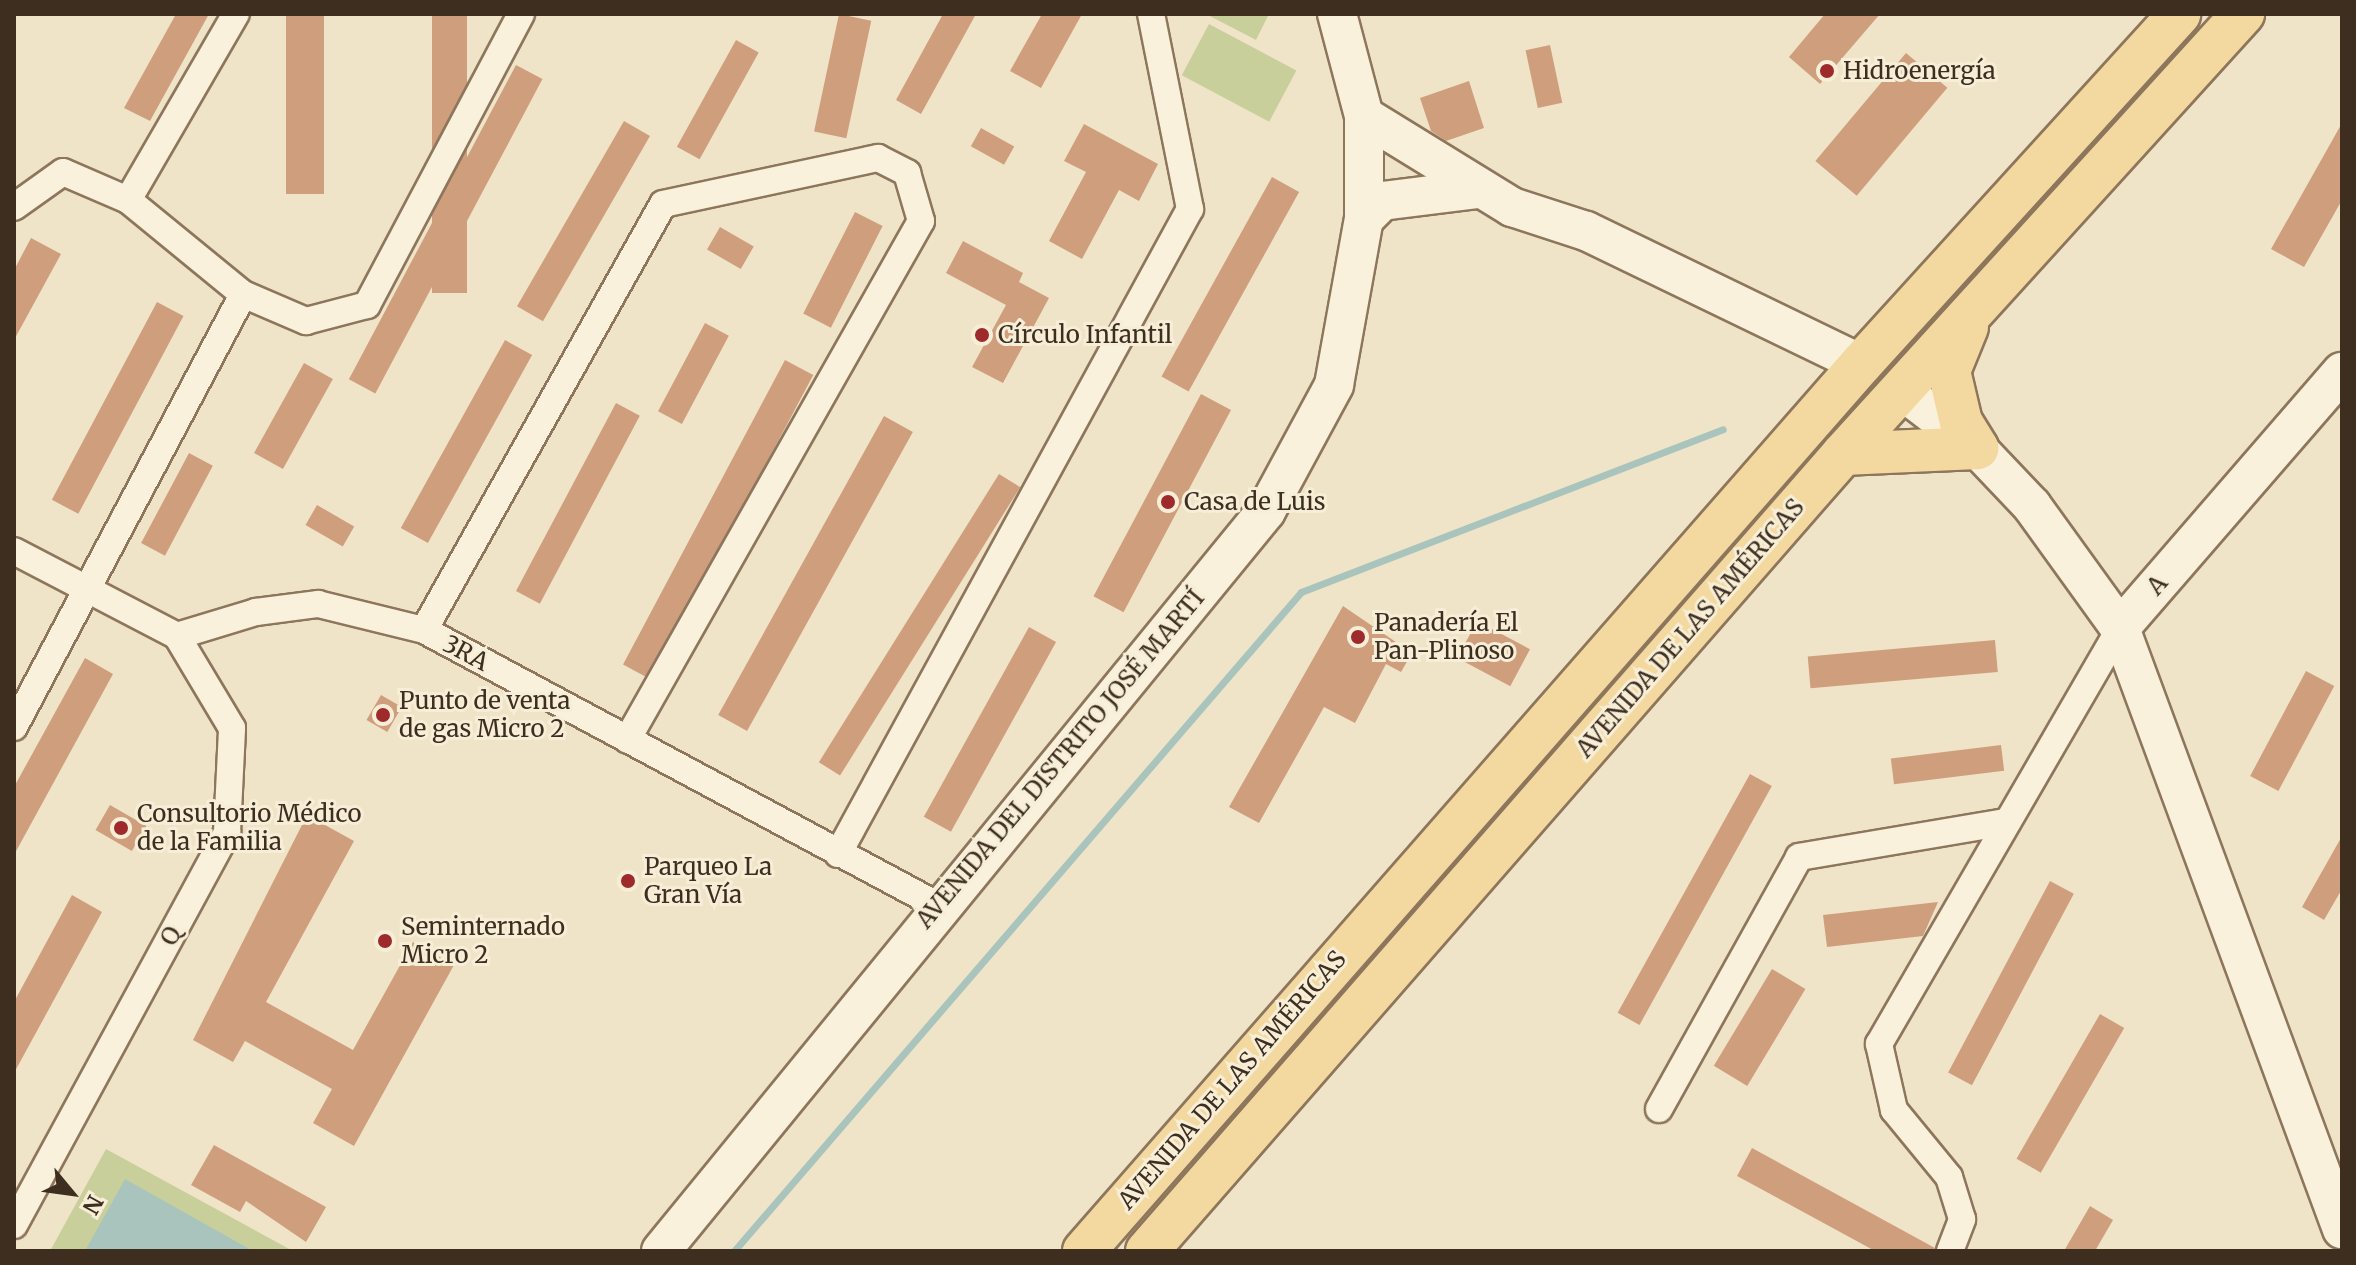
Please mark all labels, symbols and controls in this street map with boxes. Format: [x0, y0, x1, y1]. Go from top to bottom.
place label: Hidroenergía [1843, 57, 1996, 85]
marker: Hidroenergía [1818, 62, 1836, 80]
place label: Círculo Infantil [998, 321, 1172, 349]
marker: Círculo Infantil [973, 326, 991, 344]
place label: Casa de Luis [1184, 488, 1326, 516]
marker: Casa de Luis [1159, 493, 1177, 511]
street label: AVENIDA DE LAS AMÉRICAS [1570, 493, 1810, 763]
street label: A [2141, 569, 2173, 601]
street label: AVENIDA DEL DISTRITO JOSÉ MARTÍ [910, 584, 1210, 934]
place label: Panadería El Pan-Plinoso [1374, 609, 1518, 665]
marker: Panadería El Pan-Plinoso [1349, 628, 1367, 646]
street label: 3RA [438, 629, 494, 677]
place label: Punto de venta de gas Micro 2 [399, 687, 570, 743]
marker: Punto de venta de gas Micro 2 [374, 706, 392, 724]
place label: Consultorio Médico de la Familia [137, 800, 362, 856]
marker: Consultorio Médico de la Familia [112, 819, 130, 837]
place label: Parqueo La Gran Vía [644, 853, 772, 909]
marker: Parqueo La Gran Vía [619, 872, 637, 890]
place label: Seminternado Micro 2 [401, 913, 565, 969]
street label: Q [154, 922, 188, 950]
marker: Seminternado Micro 2 [376, 932, 394, 950]
street label: AVENIDA DE LAS AMÉRICAS [1112, 945, 1352, 1215]
north arrow [32, 1153, 112, 1233]
text: N [77, 1190, 109, 1219]

